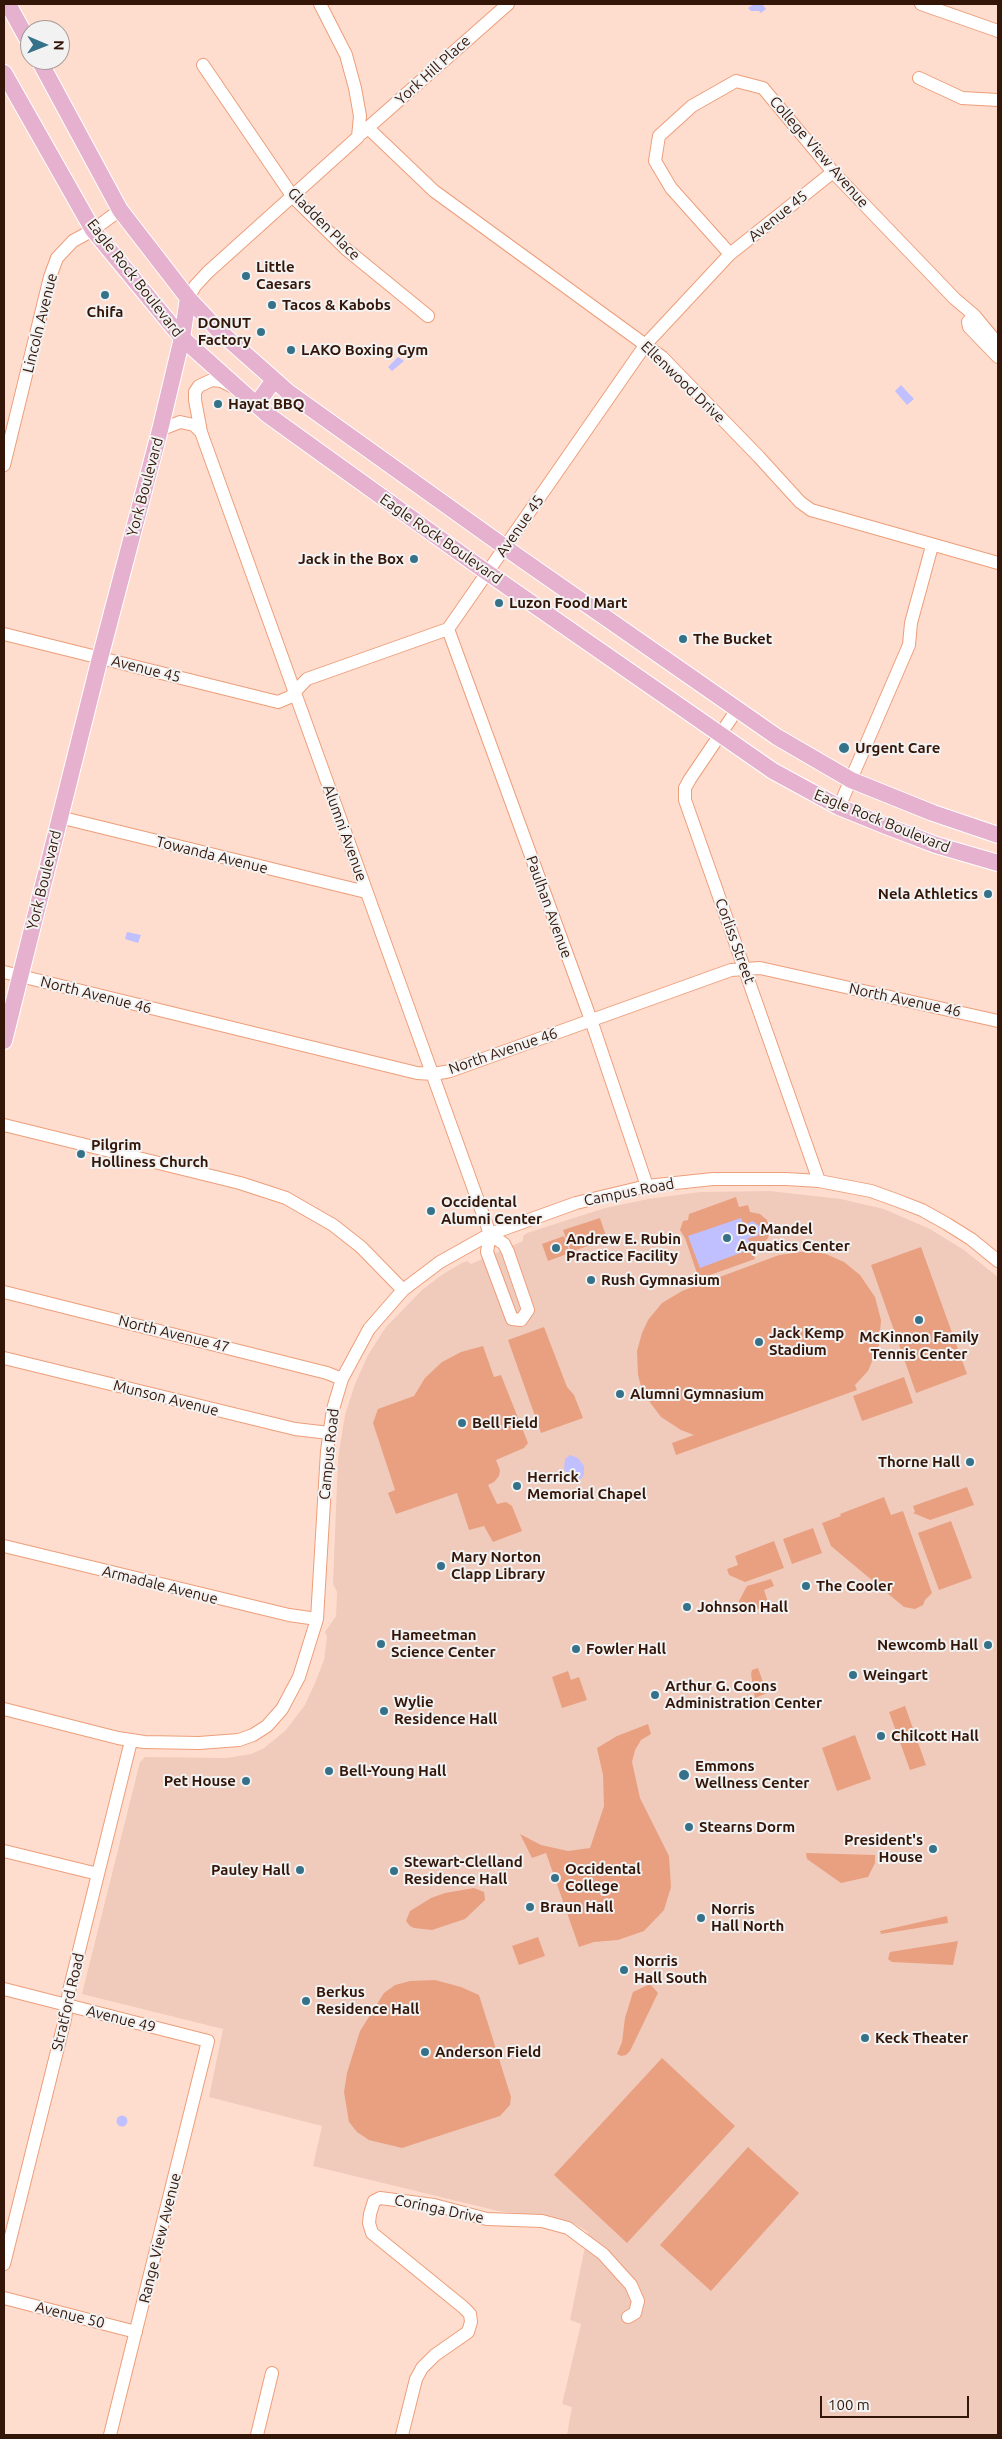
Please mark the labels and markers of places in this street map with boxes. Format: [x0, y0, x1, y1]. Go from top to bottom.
place label: Little Caesars [256, 258, 311, 293]
marker: Little Caesars [240, 270, 252, 282]
marker: Chifa [99, 289, 111, 301]
place label: Tacos & Kabobs [282, 296, 391, 314]
marker: Tacos & Kabobs [266, 299, 278, 311]
place label: Chifa [87, 303, 123, 321]
place label: DONUT Factory [198, 314, 251, 349]
marker: DONUT Factory [255, 326, 267, 338]
place label: LAKO Boxing Gym [301, 341, 428, 359]
marker: LAKO Boxing Gym [285, 344, 297, 356]
place label: Hayat BBQ [228, 395, 305, 413]
marker: Hayat BBQ [212, 398, 224, 410]
place label: Jack in the Box [298, 550, 404, 568]
marker: Jack in the Box [408, 553, 420, 565]
place label: Luzon Food Mart [509, 594, 628, 612]
marker: Luzon Food Mart [493, 597, 505, 609]
place label: The Bucket [693, 630, 772, 648]
marker: The Bucket [677, 633, 689, 645]
place label: Urgent Care [855, 739, 940, 757]
marker: Urgent Care [837, 741, 851, 755]
place label: Nela Athletics [878, 885, 978, 903]
marker: Nela Athletics [982, 888, 994, 900]
place label: Pilgrim Holliness Church [91, 1136, 209, 1171]
marker: Pilgrim Holliness Church [75, 1148, 87, 1160]
place label: Occidental Alumni Center [441, 1193, 542, 1228]
marker: Occidental Alumni Center [425, 1205, 437, 1217]
place label: De Mandel Aquatics Center [737, 1220, 850, 1255]
place label: Andrew E. Rubin Practice Facility [566, 1230, 681, 1265]
marker: De Mandel Aquatics Center [721, 1232, 733, 1244]
marker: Andrew E. Rubin Practice Facility [550, 1242, 562, 1254]
place label: Rush Gymnasium [601, 1271, 720, 1289]
marker: Rush Gymnasium [585, 1274, 597, 1286]
marker: McKinnon Family Tennis Center [913, 1314, 925, 1326]
place label: Jack Kemp Stadium [769, 1324, 844, 1359]
place label: McKinnon Family Tennis Center [859, 1328, 979, 1363]
marker: Jack Kemp Stadium [753, 1336, 765, 1348]
place label: Alumni Gymnasium [630, 1385, 764, 1403]
marker: Alumni Gymnasium [614, 1388, 626, 1400]
place label: Bell Field [472, 1414, 538, 1432]
marker: Bell Field [456, 1417, 468, 1429]
place label: Thorne Hall [878, 1453, 960, 1471]
marker: Thorne Hall [964, 1456, 976, 1468]
place label: Herrick Memorial Chapel [527, 1468, 646, 1503]
marker: Herrick Memorial Chapel [511, 1480, 523, 1492]
place label: Mary Norton Clapp Library [451, 1548, 545, 1583]
marker: Mary Norton Clapp Library [435, 1560, 447, 1572]
place label: The Cooler [816, 1577, 893, 1595]
marker: The Cooler [800, 1580, 812, 1592]
place label: Johnson Hall [697, 1598, 788, 1616]
marker: Johnson Hall [681, 1601, 693, 1613]
place label: Hameetman Science Center [391, 1626, 496, 1661]
place label: Newcomb Hall [877, 1636, 978, 1654]
marker: Hameetman Science Center [375, 1638, 387, 1650]
marker: Newcomb Hall [982, 1639, 994, 1651]
place label: Fowler Hall [586, 1640, 666, 1658]
marker: Fowler Hall [570, 1643, 582, 1655]
place label: Weingart [863, 1666, 928, 1684]
marker: Weingart [847, 1669, 859, 1681]
place label: Arthur G. Coons Administration Center [665, 1677, 822, 1712]
marker: Arthur G. Coons Administration Center [649, 1689, 661, 1701]
place label: Wylie Residence Hall [394, 1693, 497, 1728]
marker: Wylie Residence Hall [378, 1705, 390, 1717]
place label: Chilcott Hall [891, 1727, 979, 1745]
marker: Chilcott Hall [875, 1730, 887, 1742]
place label: Emmons Wellness Center [695, 1757, 809, 1792]
place label: Bell-Young Hall [339, 1762, 446, 1780]
marker: Bell-Young Hall [323, 1765, 335, 1777]
marker: Emmons Wellness Center [677, 1768, 691, 1782]
place label: Pet House [164, 1772, 236, 1790]
marker: Pet House [240, 1775, 252, 1787]
place label: Stearns Dorm [699, 1818, 795, 1836]
marker: Stearns Dorm [683, 1821, 695, 1833]
place label: President's House [844, 1831, 923, 1866]
marker: President's House [927, 1843, 939, 1855]
place label: Stewart-Clelland Residence Hall [404, 1853, 523, 1888]
place label: Occidental College [565, 1860, 641, 1895]
place label: Pauley Hall [211, 1861, 290, 1879]
marker: Pauley Hall [294, 1864, 306, 1876]
marker: Stewart-Clelland Residence Hall [388, 1865, 400, 1877]
marker: Occidental College [549, 1872, 561, 1884]
place label: Braun Hall [540, 1898, 613, 1916]
place label: Norris Hall North [711, 1900, 784, 1935]
marker: Braun Hall [524, 1901, 536, 1913]
marker: Norris Hall North [695, 1912, 707, 1924]
place label: Norris Hall South [634, 1952, 707, 1987]
marker: Norris Hall South [618, 1964, 630, 1976]
place label: Berkus Residence Hall [316, 1983, 419, 2018]
marker: Berkus Residence Hall [300, 1995, 312, 2007]
place label: Keck Theater [875, 2029, 968, 2047]
marker: Keck Theater [859, 2032, 871, 2044]
place label: Anderson Field [435, 2043, 541, 2061]
marker: Anderson Field [419, 2046, 431, 2058]

